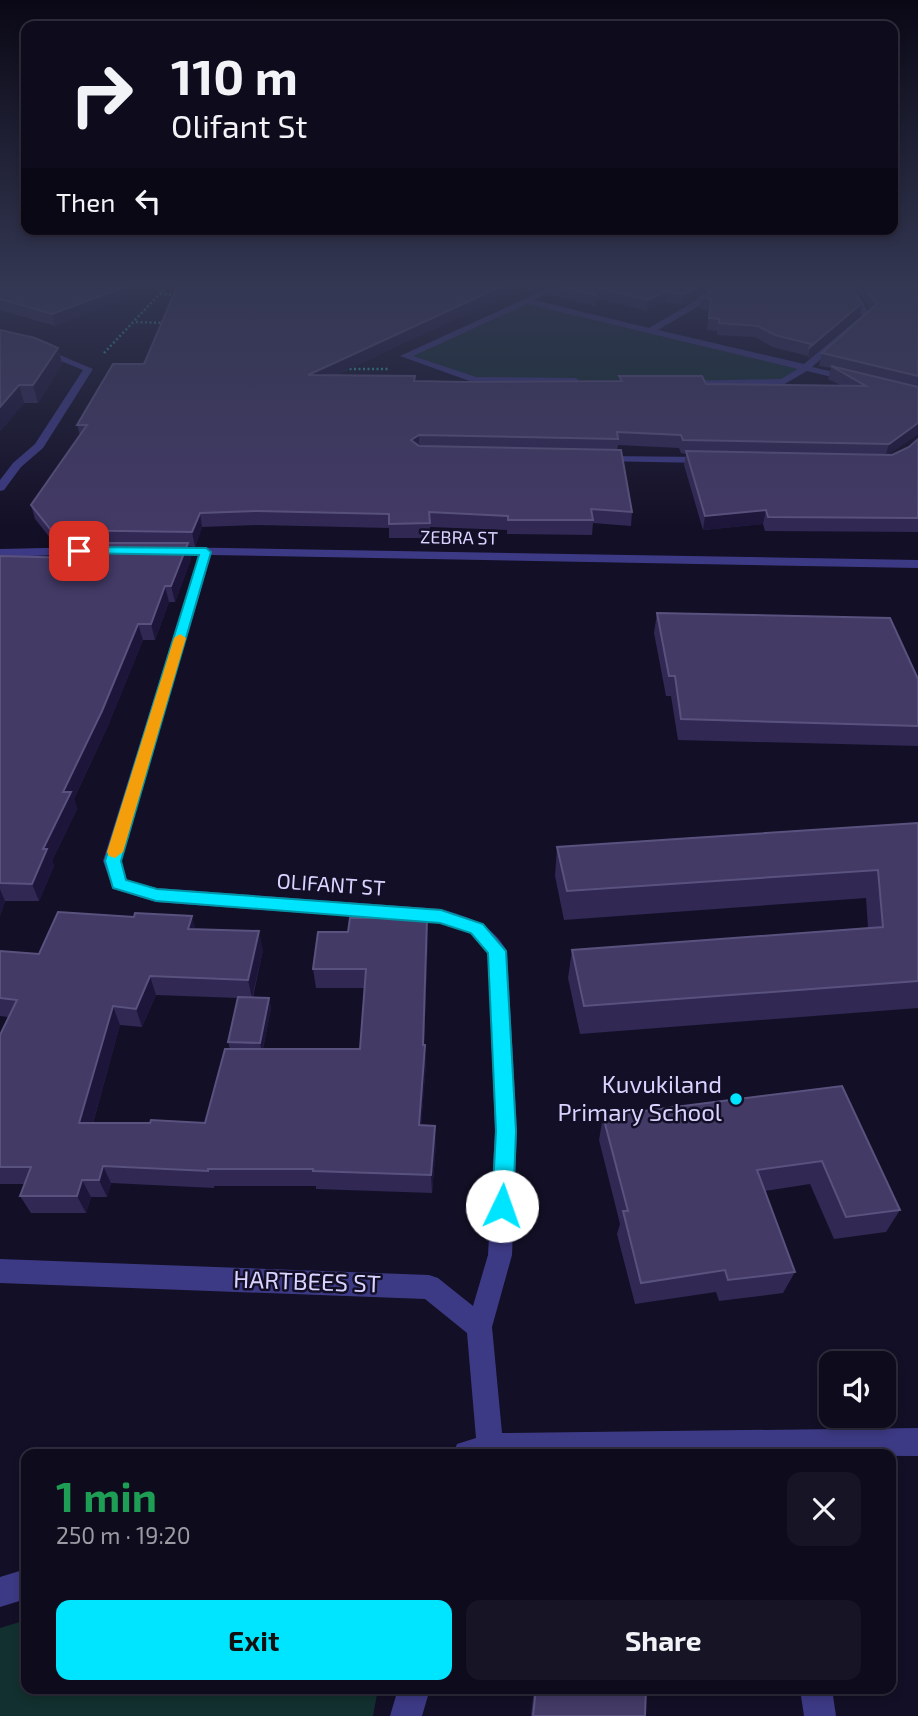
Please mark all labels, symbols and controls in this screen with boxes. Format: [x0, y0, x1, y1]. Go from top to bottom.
text: 110 m [171, 46, 298, 105]
icon: right [56, 49, 147, 140]
text: Olifant St [171, 106, 307, 144]
icon: left [129, 182, 167, 220]
text: Then [56, 186, 115, 217]
pin [49, 521, 109, 581]
street label: ZEBRA ST [420, 525, 499, 549]
icon: arrive [60, 532, 98, 570]
street label: OLIFANT ST [276, 867, 386, 900]
place label: Kuvukiland Primary School [557, 1069, 722, 1126]
marker: Kuvukiland Primary School [728, 1091, 744, 1107]
position arrow [465, 1169, 539, 1243]
street label: HARTBEES ST [233, 1263, 381, 1298]
map controls [819, 1351, 896, 1428]
button: sound [819, 1351, 896, 1428]
text: 1 min [56, 1470, 157, 1520]
button: close [787, 1472, 861, 1546]
text: 250 m · 19:20 [56, 1521, 191, 1549]
button: Exit [56, 1600, 452, 1680]
button: Share [466, 1600, 861, 1680]

